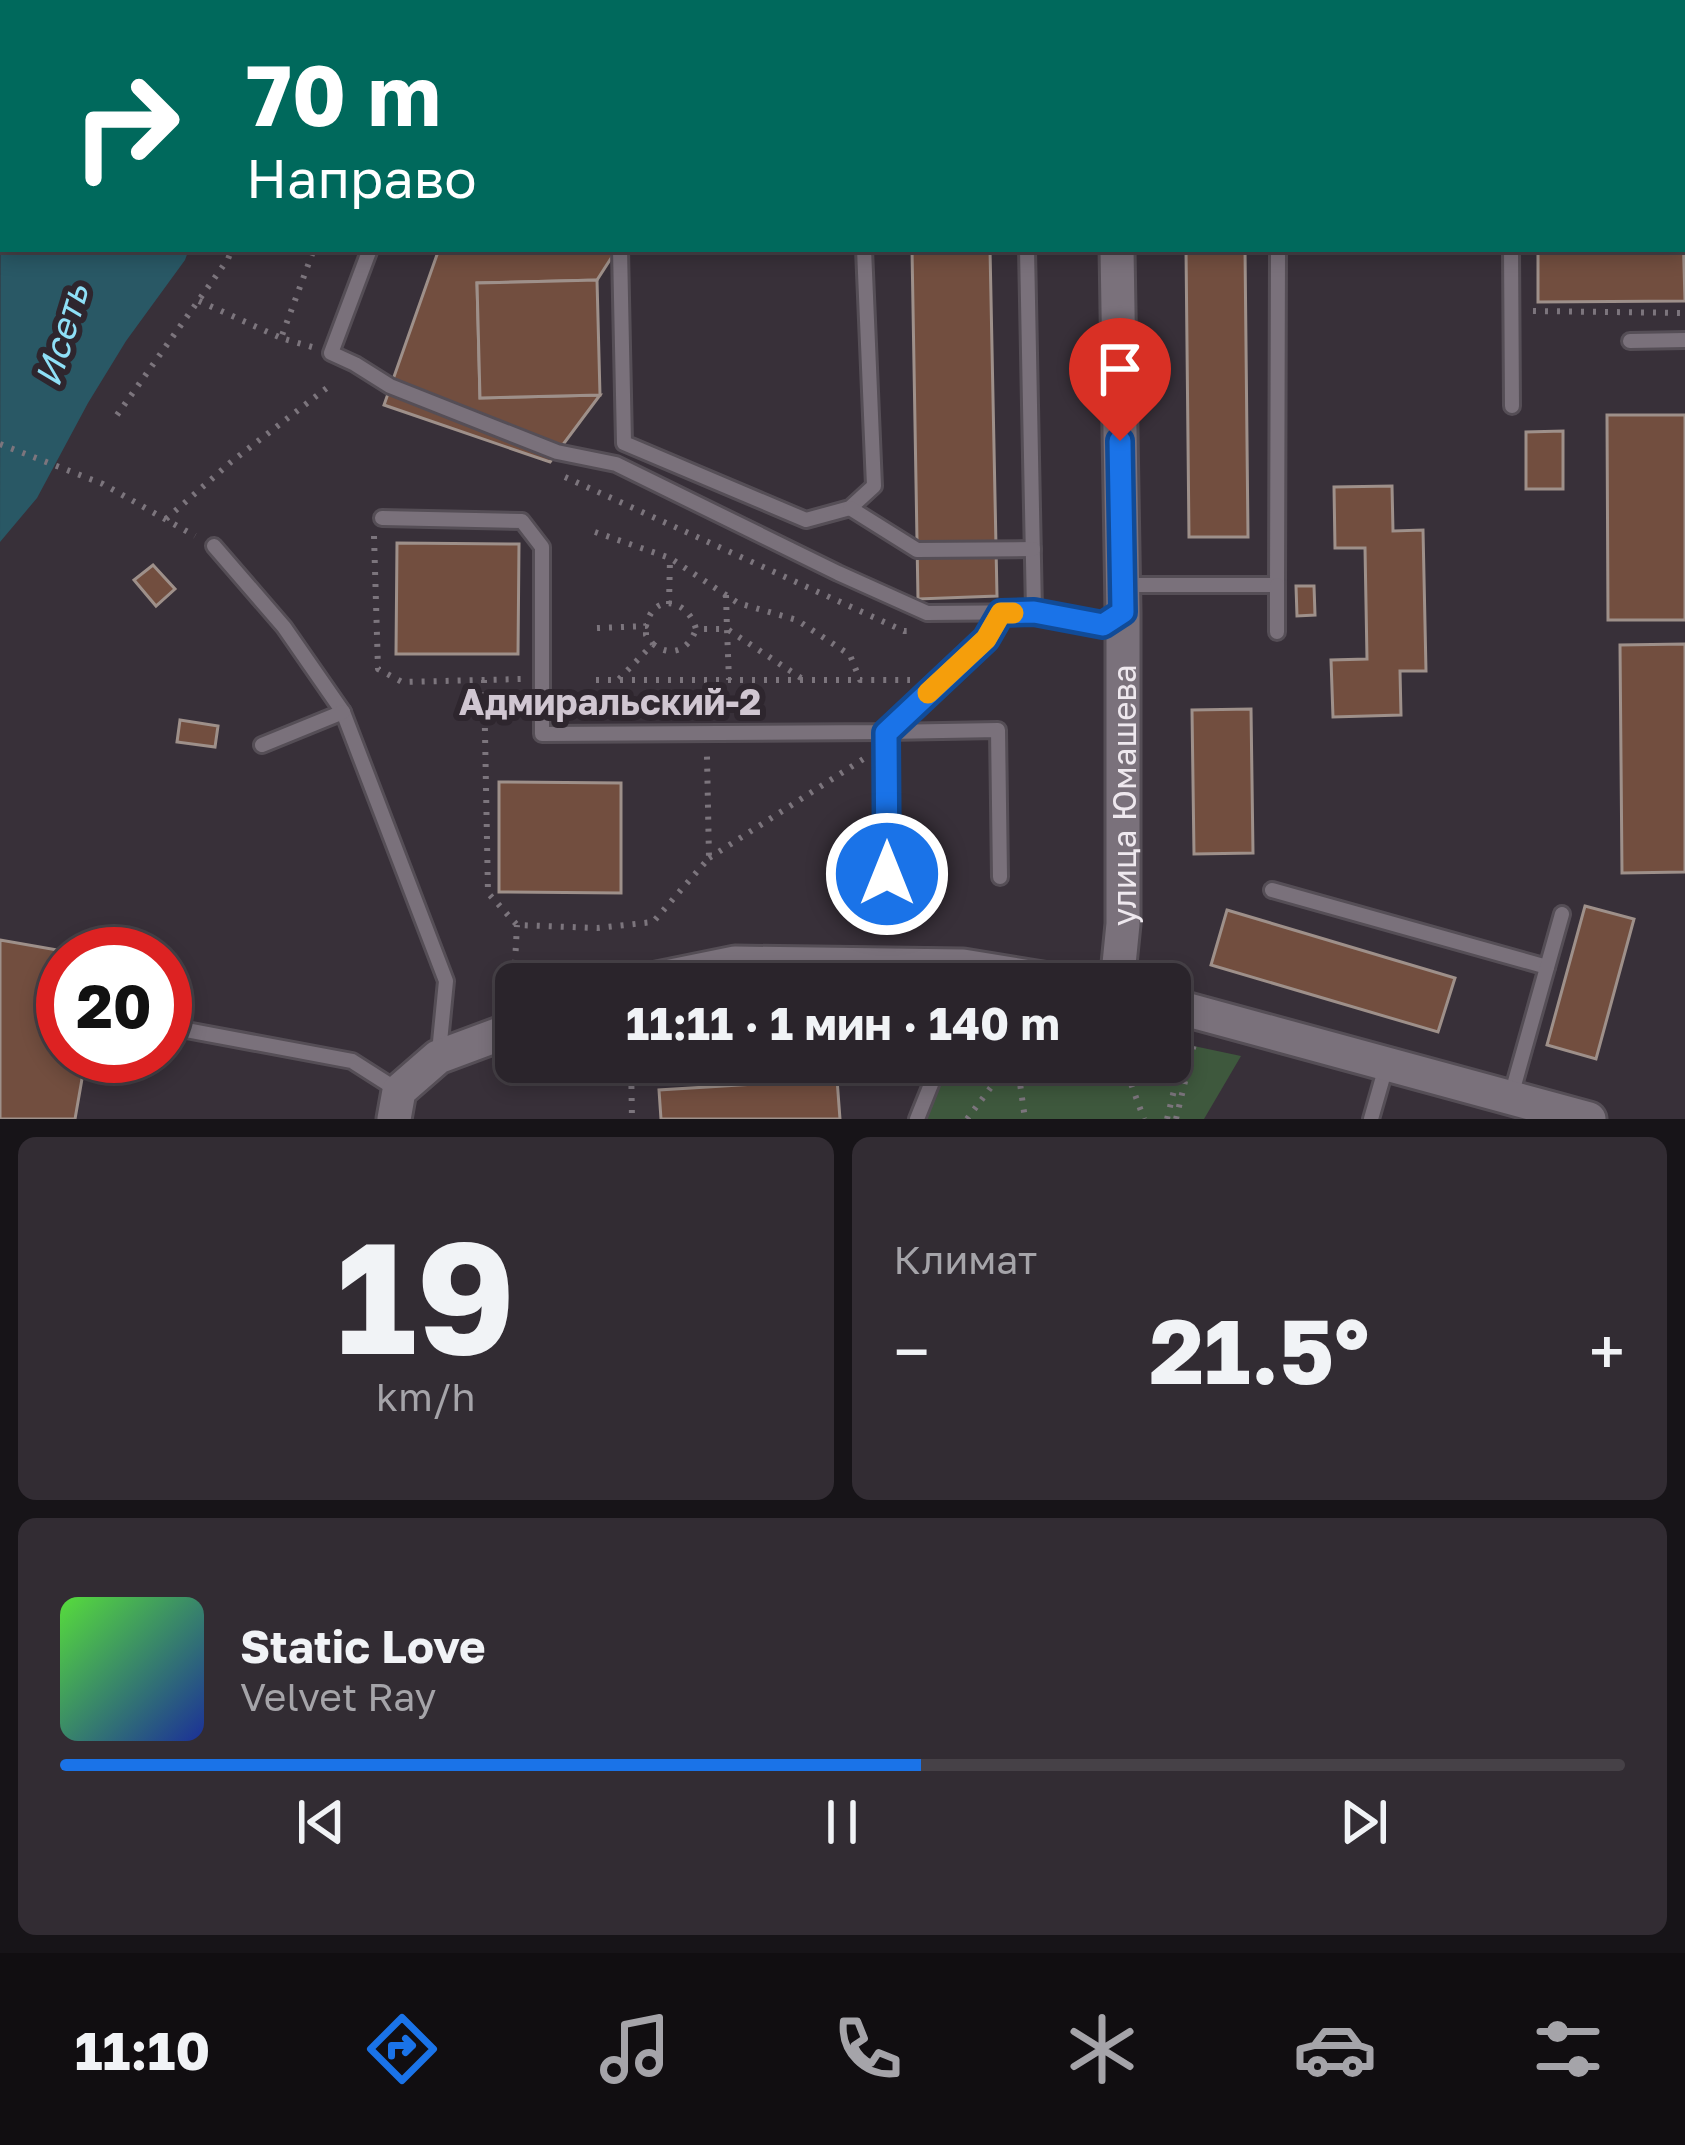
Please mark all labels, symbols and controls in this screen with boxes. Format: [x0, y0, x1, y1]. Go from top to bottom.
text: 70 m [246, 44, 441, 144]
icon: right [48, 48, 204, 204]
text: Направо [246, 145, 477, 210]
water label: Исеть [25, 278, 97, 391]
pin [1069, 318, 1171, 441]
icon: arrive [1087, 336, 1153, 402]
street label: улица Юмашева [1104, 664, 1143, 926]
district label: Адмиральский-2 [459, 680, 761, 723]
position arrow [824, 811, 950, 937]
speed limit sign: 20 [36, 927, 192, 1083]
text: 11:11 · 1 мин · 140 m [626, 996, 1060, 1050]
text: 19 [336, 1201, 515, 1388]
text: Климат [894, 1236, 1037, 1283]
text: 21.5° [1149, 1296, 1369, 1404]
text: − [894, 1311, 930, 1391]
text: + [1589, 1311, 1625, 1391]
text: km/h [376, 1373, 475, 1420]
text: Static Love [240, 1619, 486, 1673]
text: Velvet Ray [240, 1673, 436, 1720]
icon: previous [288, 1789, 354, 1855]
icon: pause [809, 1789, 875, 1855]
icon: next [1331, 1789, 1397, 1855]
icon: directions [360, 2007, 444, 2091]
icon: music [593, 2007, 677, 2091]
icon: phone [826, 2007, 910, 2091]
icon: climate [1060, 2007, 1144, 2091]
icon: car [1293, 2007, 1377, 2091]
icon: filters [1526, 2007, 1610, 2091]
text: 11:10 [75, 2017, 210, 2082]

